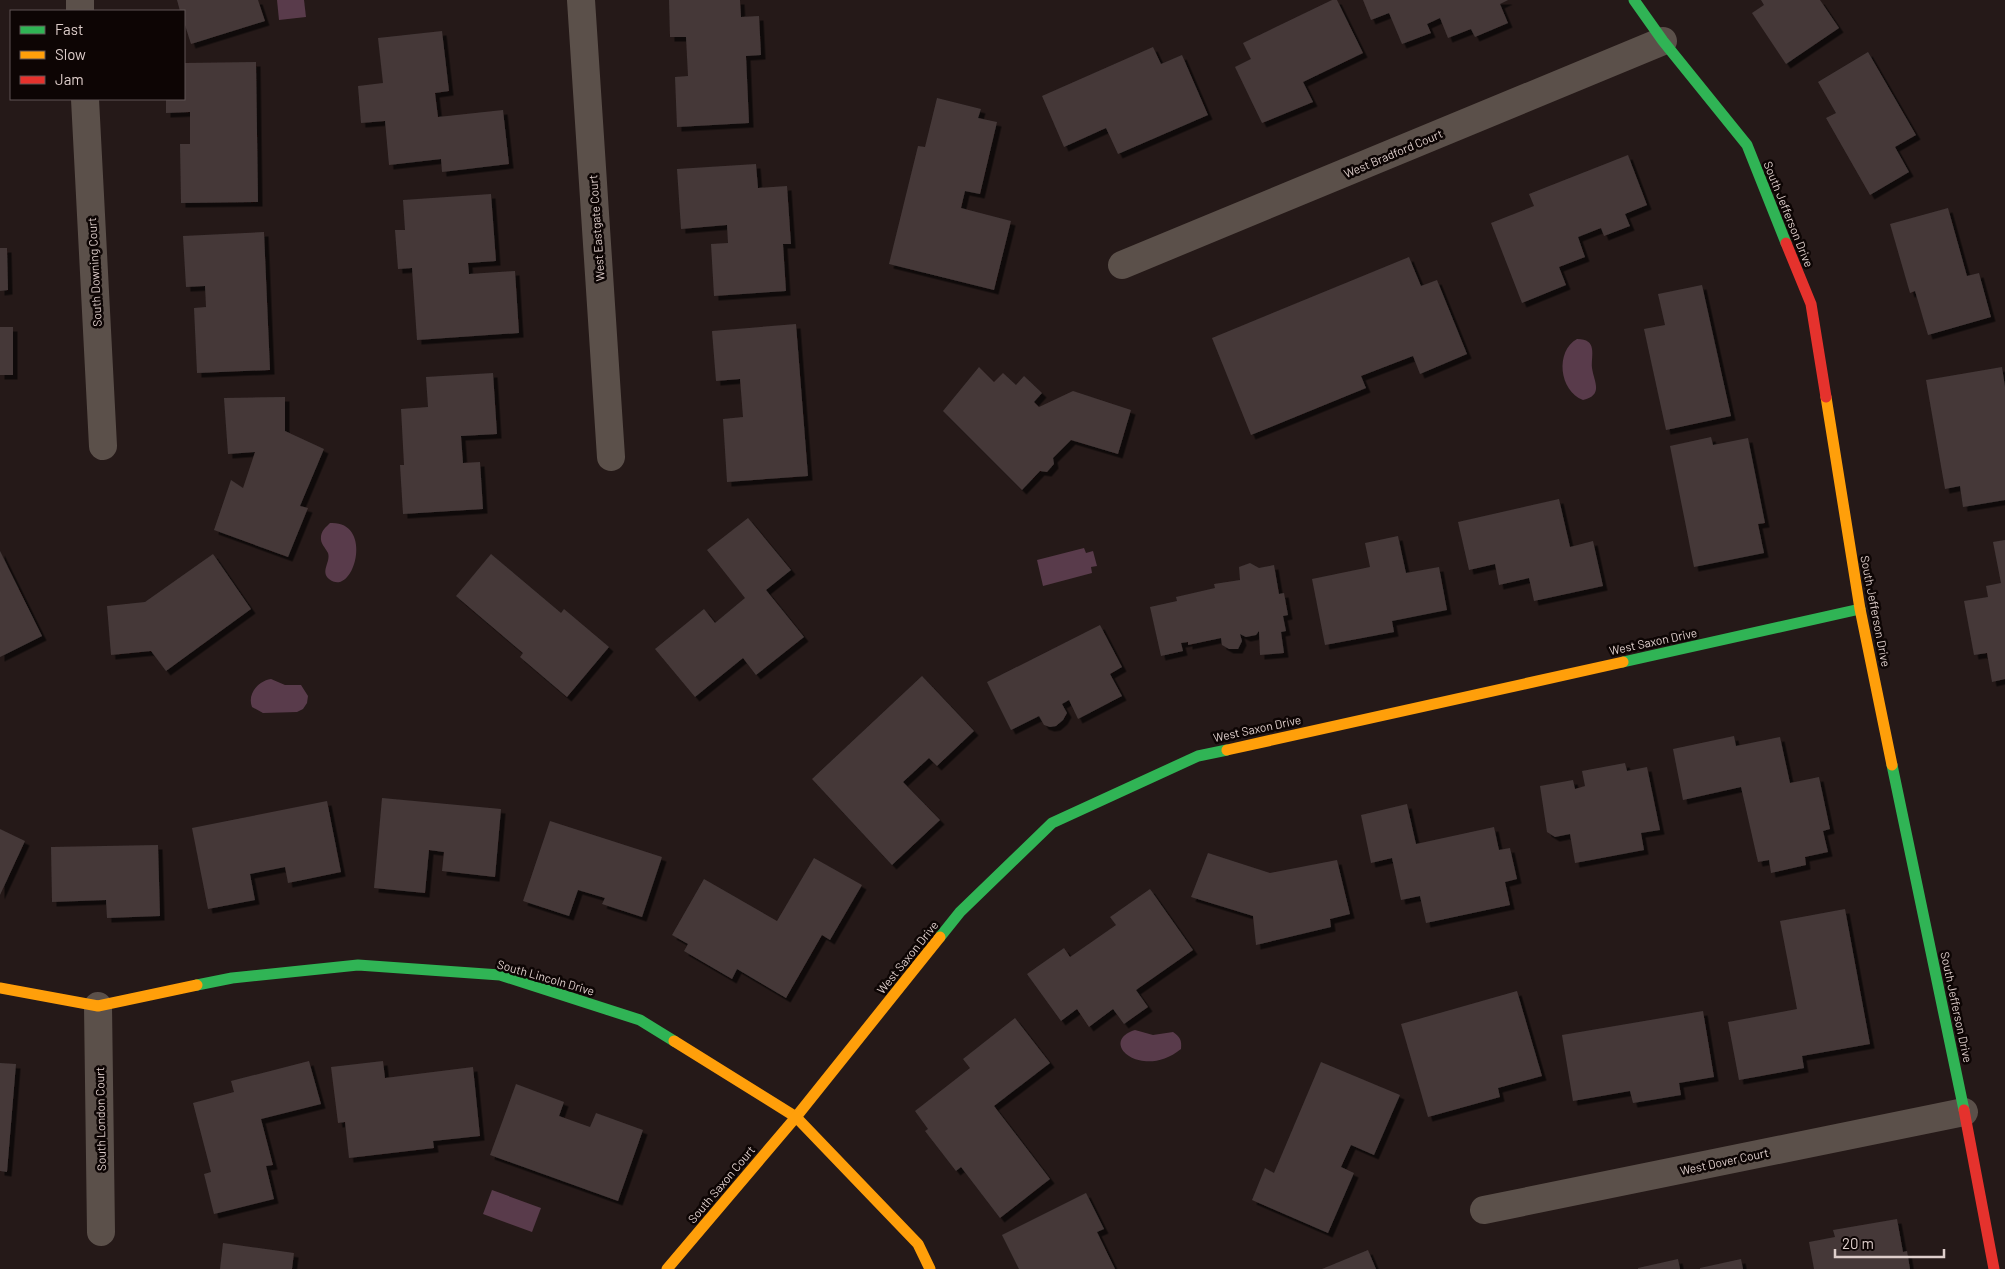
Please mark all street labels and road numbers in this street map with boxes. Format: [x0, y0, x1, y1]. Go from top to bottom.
street label: West Bradford Court [1341, 126, 1445, 180]
street label: South Jefferson Drive [1761, 159, 1817, 269]
street label: West Eastgate Court [585, 174, 607, 282]
street label: South Downing Court [84, 217, 104, 327]
street label: South Jefferson Drive [1858, 554, 1894, 668]
street label: West Saxon Drive [1608, 625, 1698, 657]
street label: West Saxon Drive [1212, 712, 1302, 744]
street label: West Saxon Drive [873, 918, 941, 996]
street label: South Jefferson Drive [1938, 950, 1976, 1064]
street label: South Lincoln Drive [496, 956, 596, 998]
street label: South London Court [92, 1067, 108, 1171]
street label: South Saxon Court [685, 1143, 757, 1225]
street label: West Dover Court [1678, 1145, 1770, 1177]

